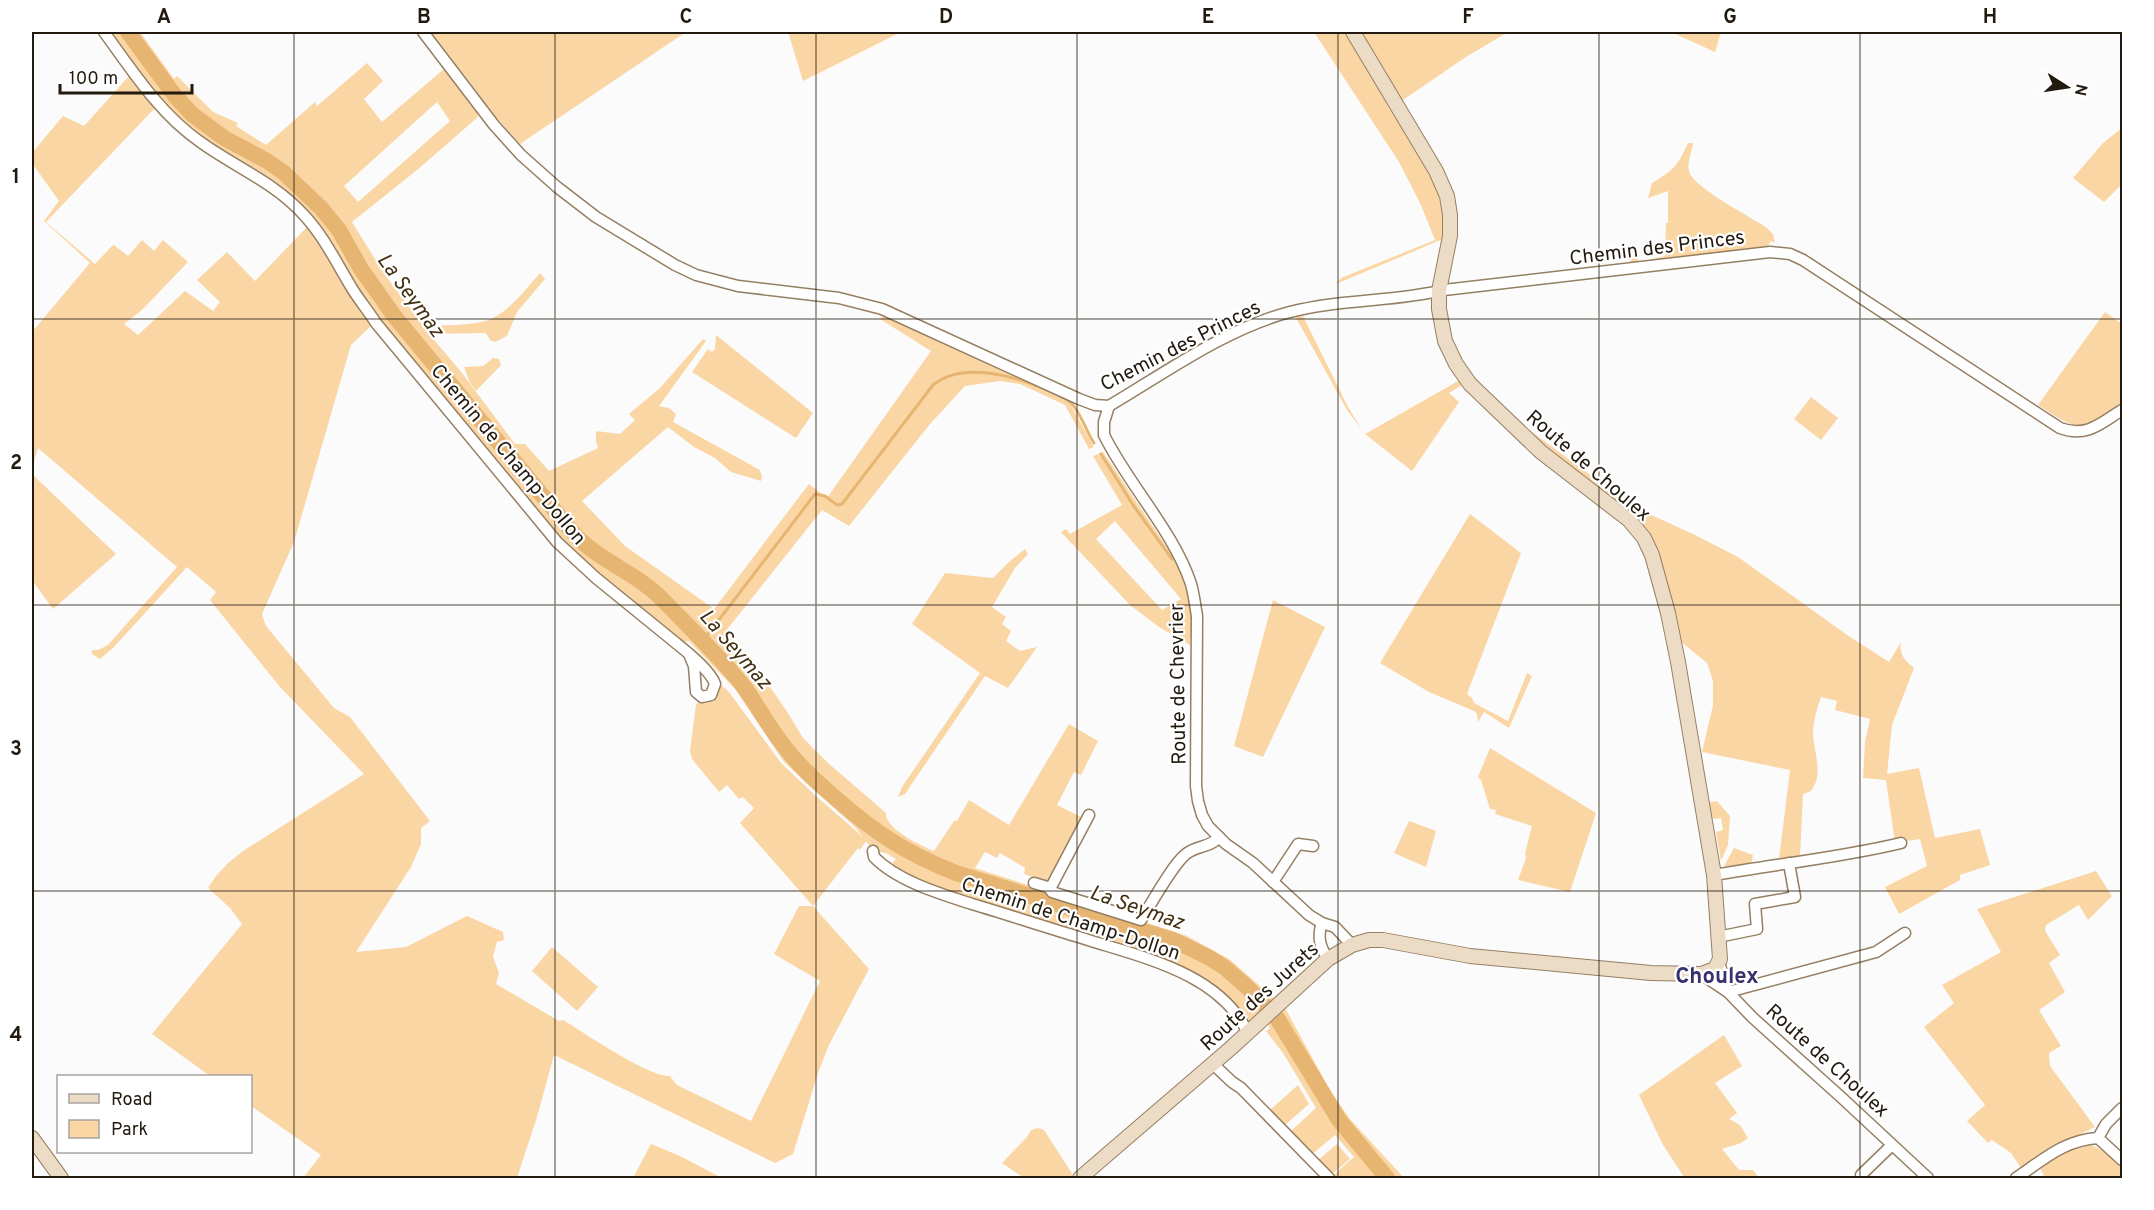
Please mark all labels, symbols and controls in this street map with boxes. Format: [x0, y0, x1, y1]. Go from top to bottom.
text: A [157, 5, 171, 31]
text: B [417, 5, 431, 31]
text: C [680, 5, 692, 31]
text: D [939, 5, 953, 31]
text: E [1202, 5, 1214, 31]
text: F [1462, 5, 1474, 31]
text: G [1723, 5, 1737, 31]
text: H [1983, 5, 1997, 31]
scale bar [60, 57, 192, 95]
north arrow [2037, 57, 2097, 117]
text: 100 m [69, 68, 118, 91]
text: N [2069, 82, 2091, 97]
text: 1 [12, 165, 20, 191]
street label: Chemin des Princes [1568, 225, 1746, 273]
water label: La Seymaz [370, 248, 450, 344]
street label: Chemin des Princes [1096, 295, 1265, 398]
street label: Chemin de Champ-Dollon [424, 359, 591, 551]
street label: Route de Choulex [1520, 405, 1656, 528]
text: 2 [10, 451, 22, 477]
street label: Route de Chevrier [1165, 603, 1193, 765]
water label: La Seymaz [693, 604, 778, 696]
text: 3 [10, 737, 22, 763]
street label: Chemin de Champ-Dollon [957, 872, 1183, 968]
water label: La Seymaz [1086, 880, 1188, 937]
street label: Route des Jurets [1196, 937, 1325, 1058]
district label: Choulex [1675, 964, 1759, 991]
street label: Route de Choulex [1759, 999, 1894, 1124]
text: 4 [10, 1023, 22, 1049]
legend [57, 1075, 252, 1153]
text: Road [111, 1089, 153, 1112]
text: Park [111, 1119, 148, 1142]

